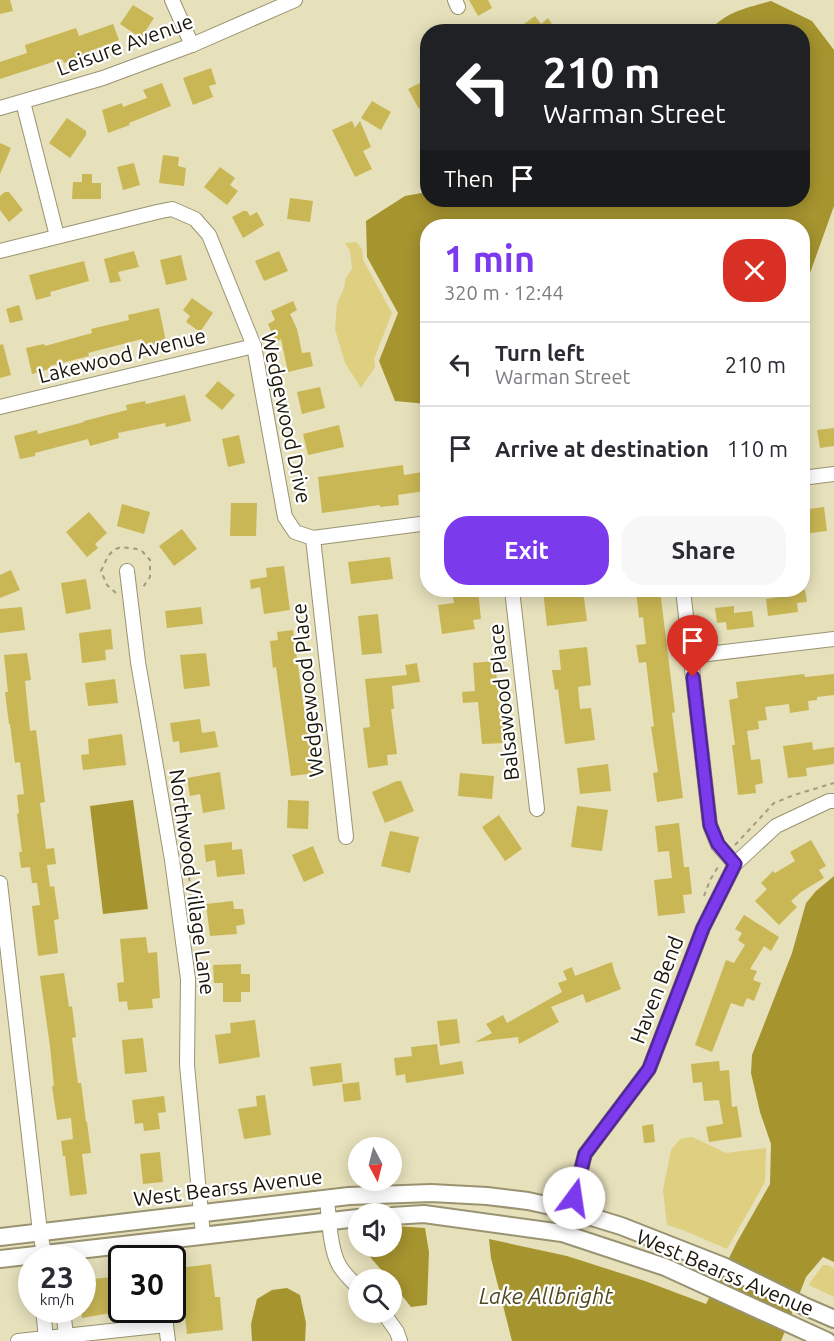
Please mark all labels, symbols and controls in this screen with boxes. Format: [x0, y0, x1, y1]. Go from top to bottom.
street label: Leisure Avenue [53, 8, 196, 80]
icon: left [444, 48, 522, 126]
text: 210 m [543, 49, 660, 96]
text: Warman Street [543, 98, 726, 128]
icon: arrive [506, 162, 539, 195]
text: Then [444, 166, 494, 191]
text: 1 min [444, 238, 535, 279]
button: close [723, 239, 786, 302]
text: 320 m · 12:44 [444, 281, 564, 304]
street label: Lakewood Avenue [35, 323, 208, 387]
street label: Wedgewood Drive [257, 330, 317, 506]
text: Turn left [495, 340, 585, 365]
icon: left [444, 348, 477, 381]
text: 210 m [725, 352, 786, 377]
text: Warman Street [495, 365, 630, 388]
icon: arrive [444, 432, 477, 465]
text: Arrive at destination [495, 436, 709, 461]
text: 110 m [727, 436, 788, 461]
button: Exit [444, 516, 609, 585]
button: Share [621, 516, 786, 585]
street label: Wedgewood Place [286, 602, 328, 778]
pin [667, 615, 718, 677]
street label: Balsawood Place [483, 622, 523, 782]
icon: arrive [676, 624, 709, 657]
street label: Northwood Village Lane [165, 767, 221, 996]
street label: Haven Bend [625, 932, 688, 1047]
north arrow [348, 1137, 402, 1191]
map controls [348, 1137, 402, 1323]
street label: West Bearss Avenue [132, 1163, 324, 1211]
position arrow [542, 1166, 606, 1230]
button: sound [348, 1203, 402, 1257]
street label: West Bearss Avenue [633, 1224, 818, 1320]
speed limit sign: 30 [108, 1245, 186, 1323]
text: 23 [40, 1260, 74, 1294]
button: search [348, 1269, 402, 1323]
water label: Lake Allbright [479, 1283, 613, 1308]
text: km/h [40, 1291, 74, 1308]

